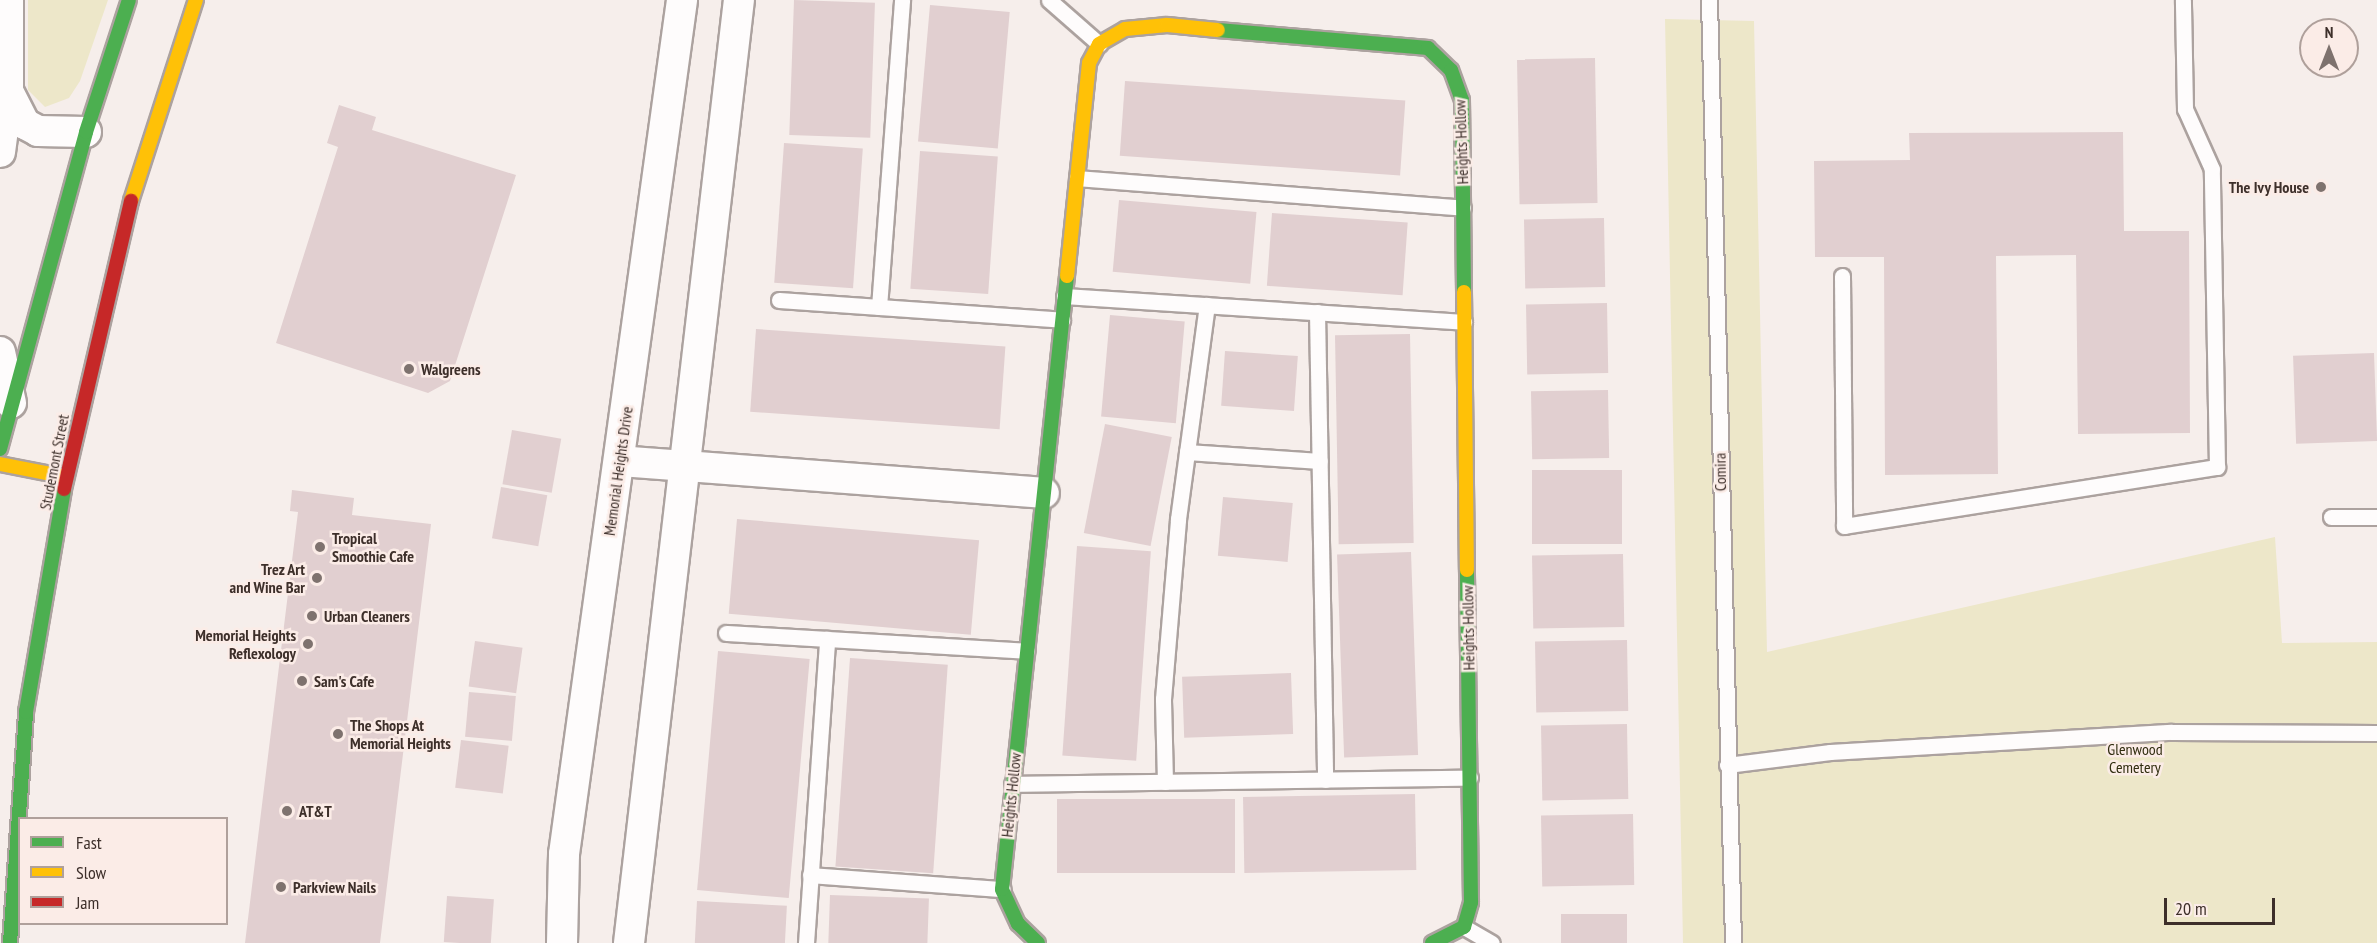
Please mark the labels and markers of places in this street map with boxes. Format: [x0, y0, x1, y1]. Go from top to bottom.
place label: The Ivy House [2228, 177, 2309, 197]
marker: The Ivy House [2314, 180, 2328, 194]
place label: Walgreens [421, 359, 481, 379]
marker: Walgreens [402, 362, 416, 376]
place label: Tropical Smoothie Cafe [332, 528, 414, 566]
marker: Tropical Smoothie Cafe [313, 540, 327, 554]
place label: Trez Art and Wine Bar [229, 559, 305, 597]
marker: Trez Art and Wine Bar [310, 571, 324, 585]
place label: Urban Cleaners [324, 606, 410, 626]
marker: Urban Cleaners [305, 609, 319, 623]
place label: Memorial Heights Reflexology [195, 625, 296, 663]
marker: Memorial Heights Reflexology [301, 637, 315, 651]
place label: Sam's Cafe [314, 671, 375, 691]
marker: Sam's Cafe [295, 674, 309, 688]
place label: The Shops At Memorial Heights [350, 715, 451, 753]
marker: The Shops At Memorial Heights [331, 727, 345, 741]
place label: AT&T [299, 801, 332, 821]
marker: AT&T [280, 804, 294, 818]
place label: Parkview Nails [293, 877, 376, 897]
marker: Parkview Nails [274, 880, 288, 894]

